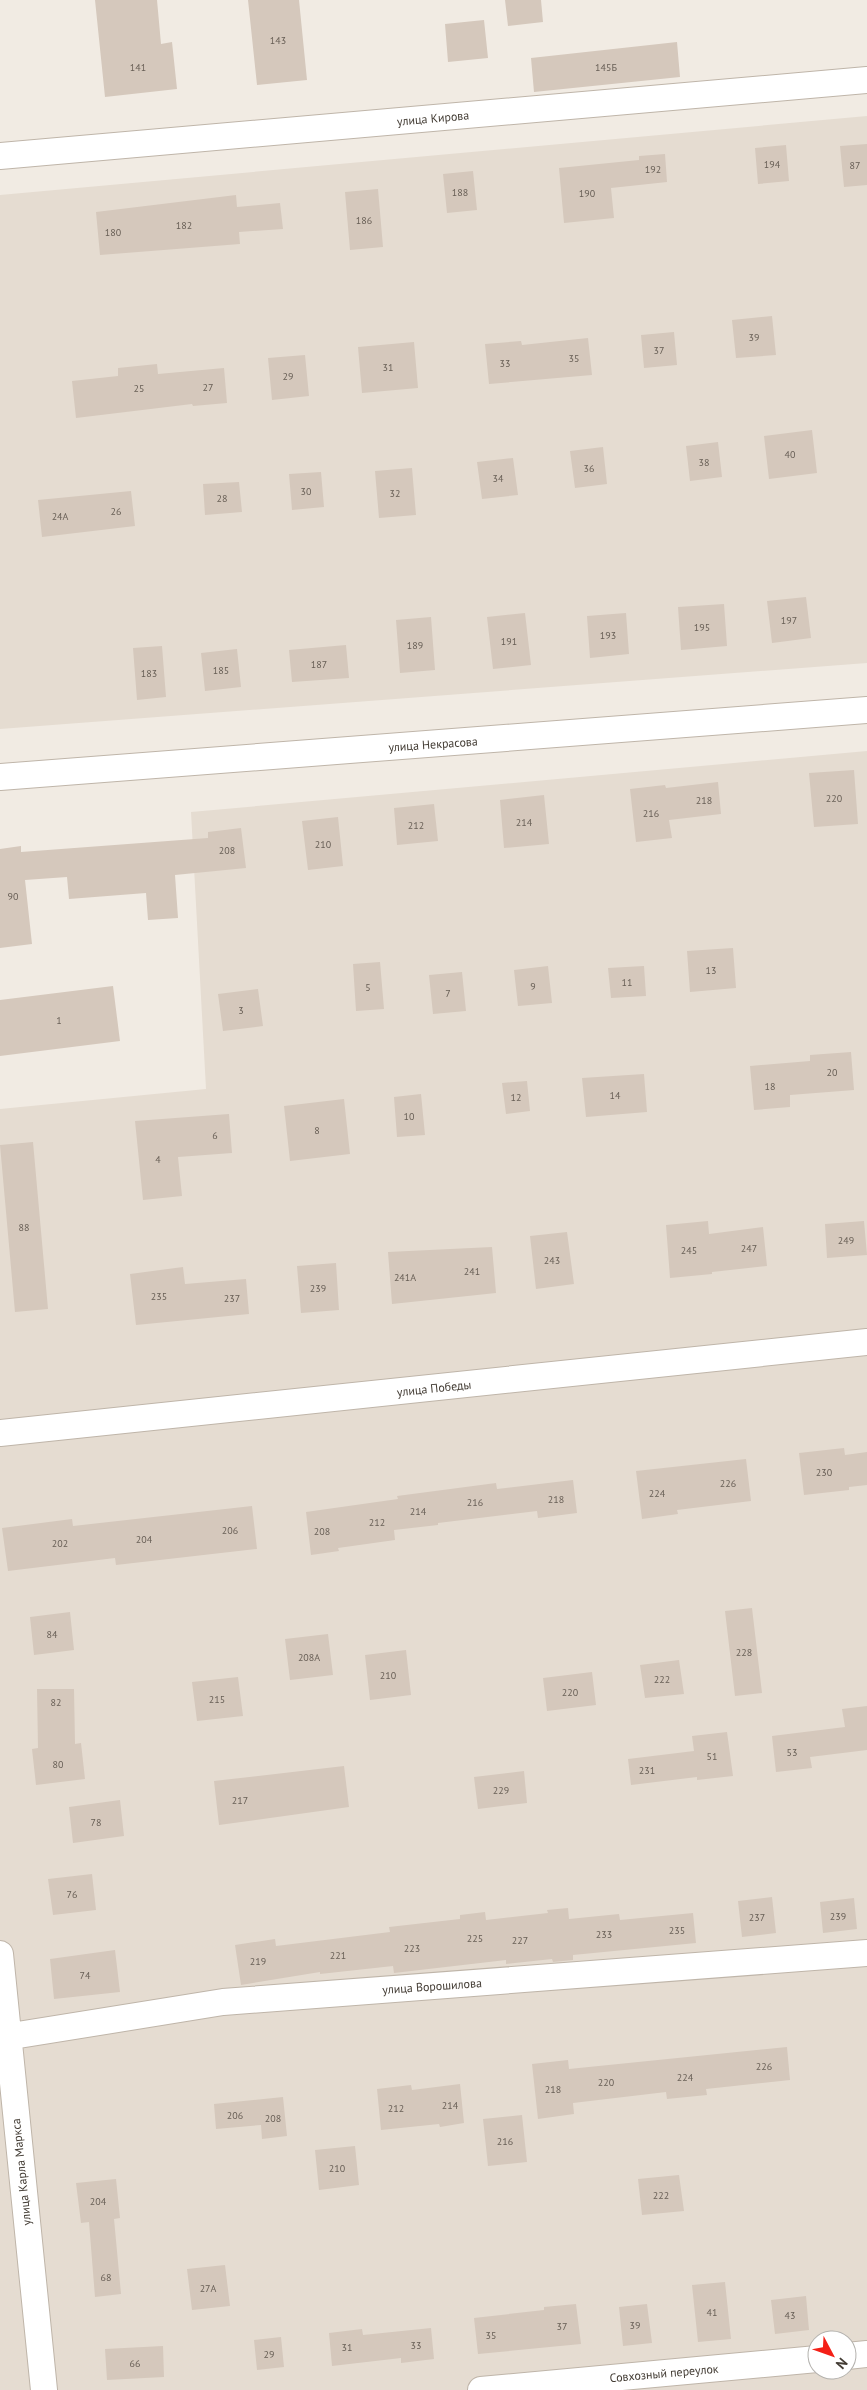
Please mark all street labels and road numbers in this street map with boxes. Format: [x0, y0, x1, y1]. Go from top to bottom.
street label: улица Кирова [396, 107, 470, 129]
street label: улица Некрасова [388, 733, 478, 755]
street label: улица Победы [396, 1377, 472, 1399]
street label: улица Ворошилова [382, 1975, 482, 1997]
street label: улица Карла Маркса [8, 2118, 34, 2226]
street label: Совхозный переулок [609, 2361, 719, 2385]

